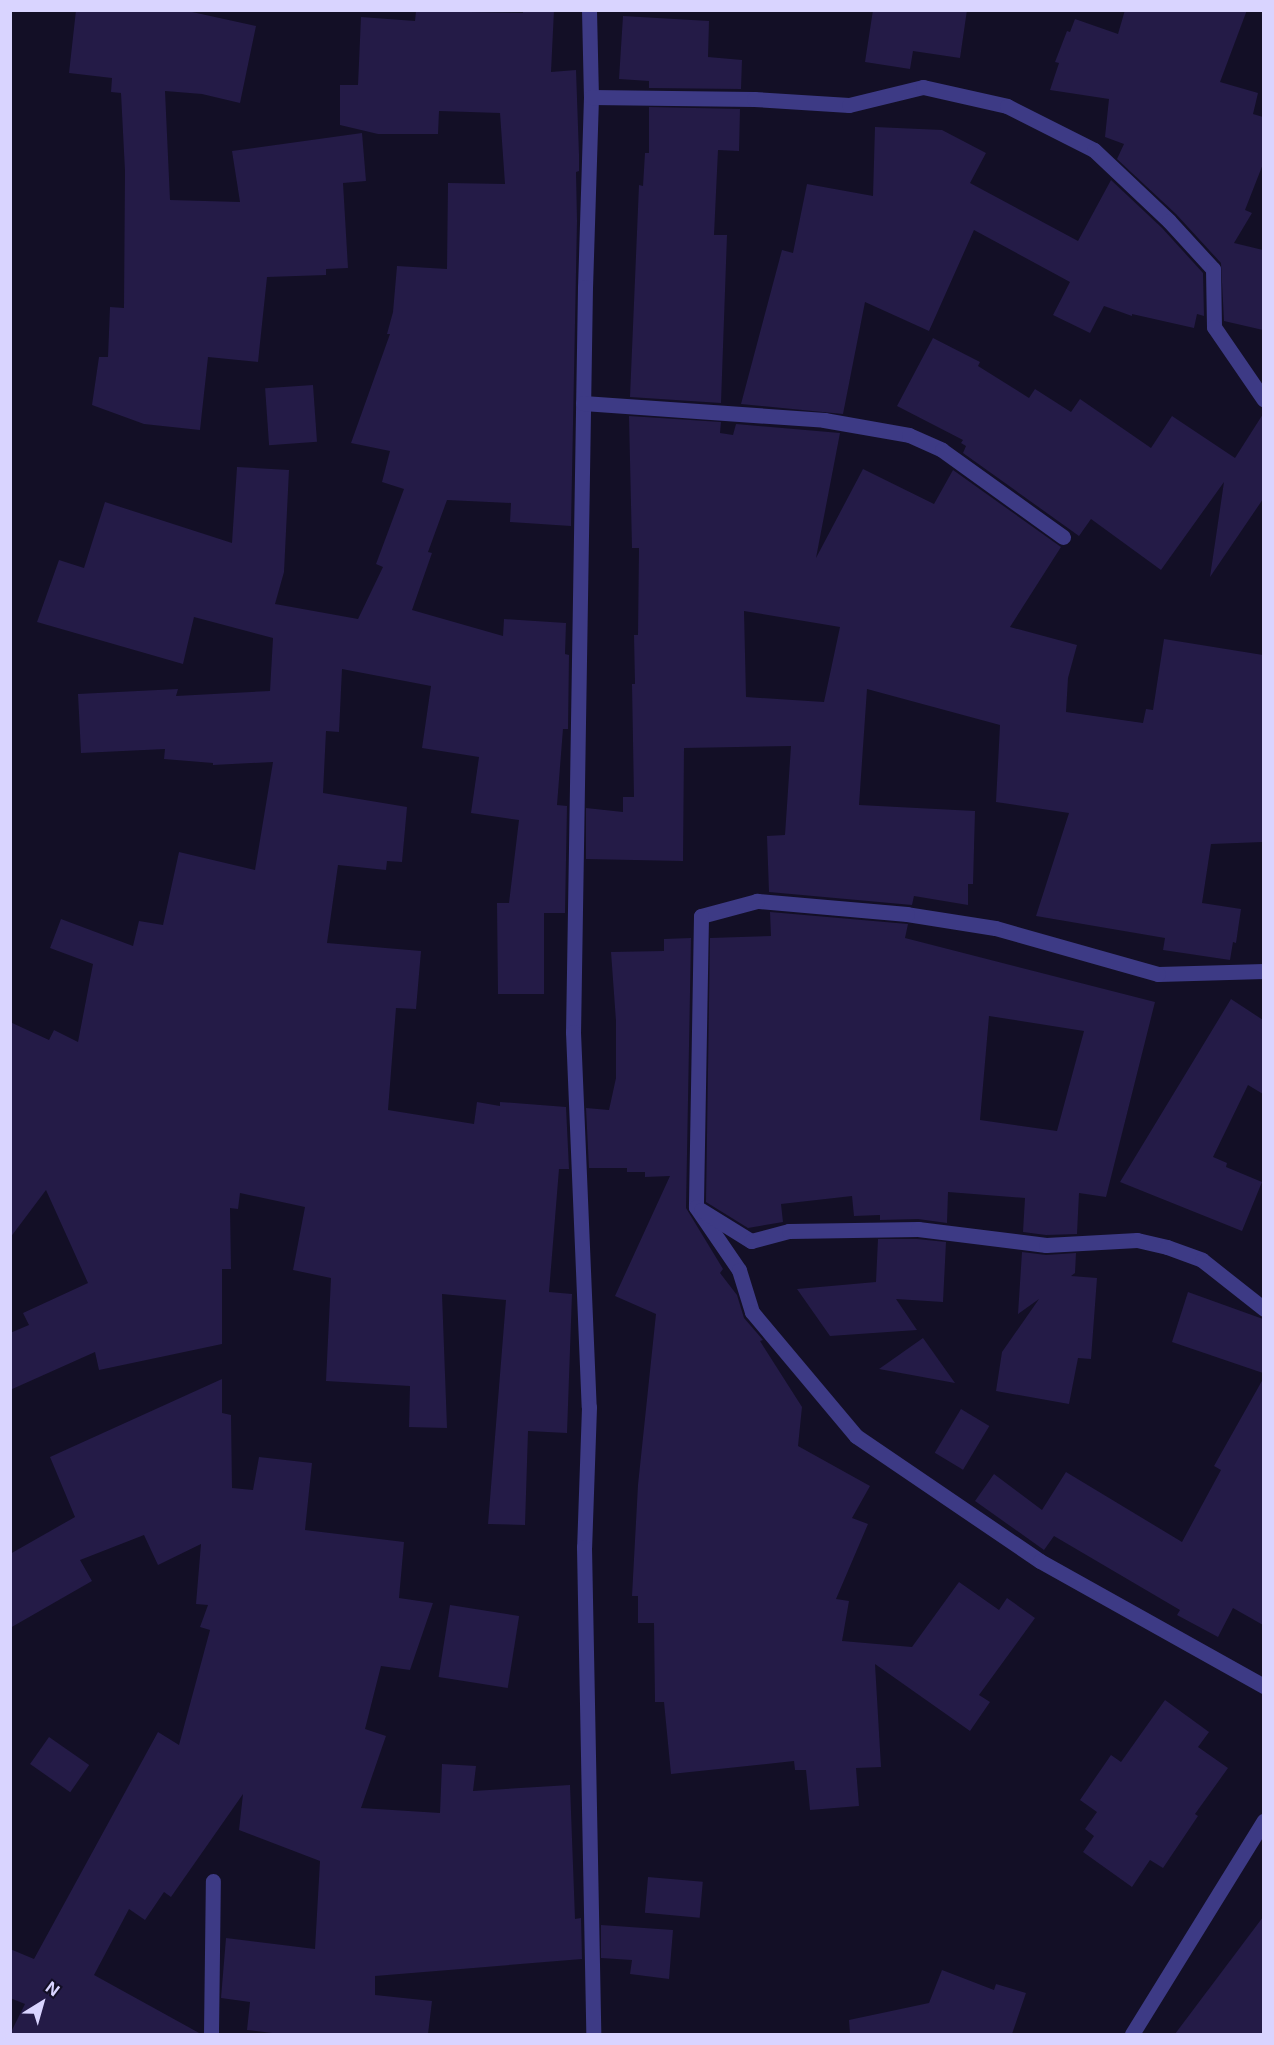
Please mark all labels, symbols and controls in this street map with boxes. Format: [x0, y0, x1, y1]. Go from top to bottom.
north arrow [12, 1973, 72, 2033]
text: N [42, 1977, 64, 2000]

